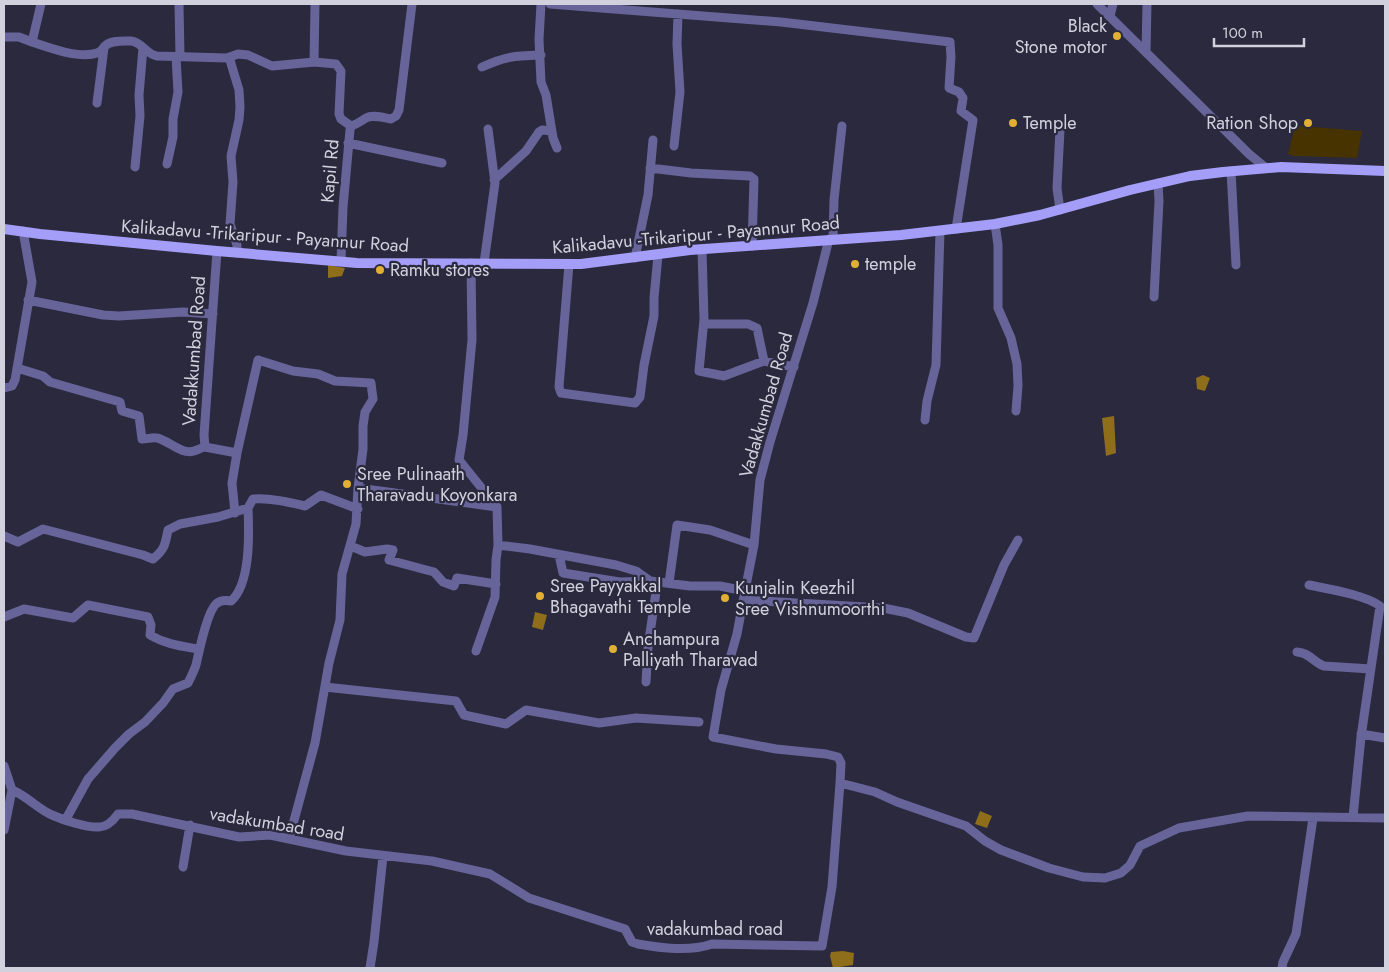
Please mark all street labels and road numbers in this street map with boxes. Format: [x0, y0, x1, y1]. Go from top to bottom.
street label: Kapil Rd [314, 138, 346, 204]
street label: Kalikadavu -Trikaripur - Payannur Road [551, 209, 841, 261]
street label: Kalikadavu -Trikaripur - Payannur Road [120, 213, 410, 259]
street label: Vadakkumbad Road [176, 275, 212, 427]
street label: Vadakkumbad Road [733, 329, 799, 481]
street label: vadakumbad road [208, 801, 346, 847]
street label: vadakumbad road [647, 916, 783, 942]

